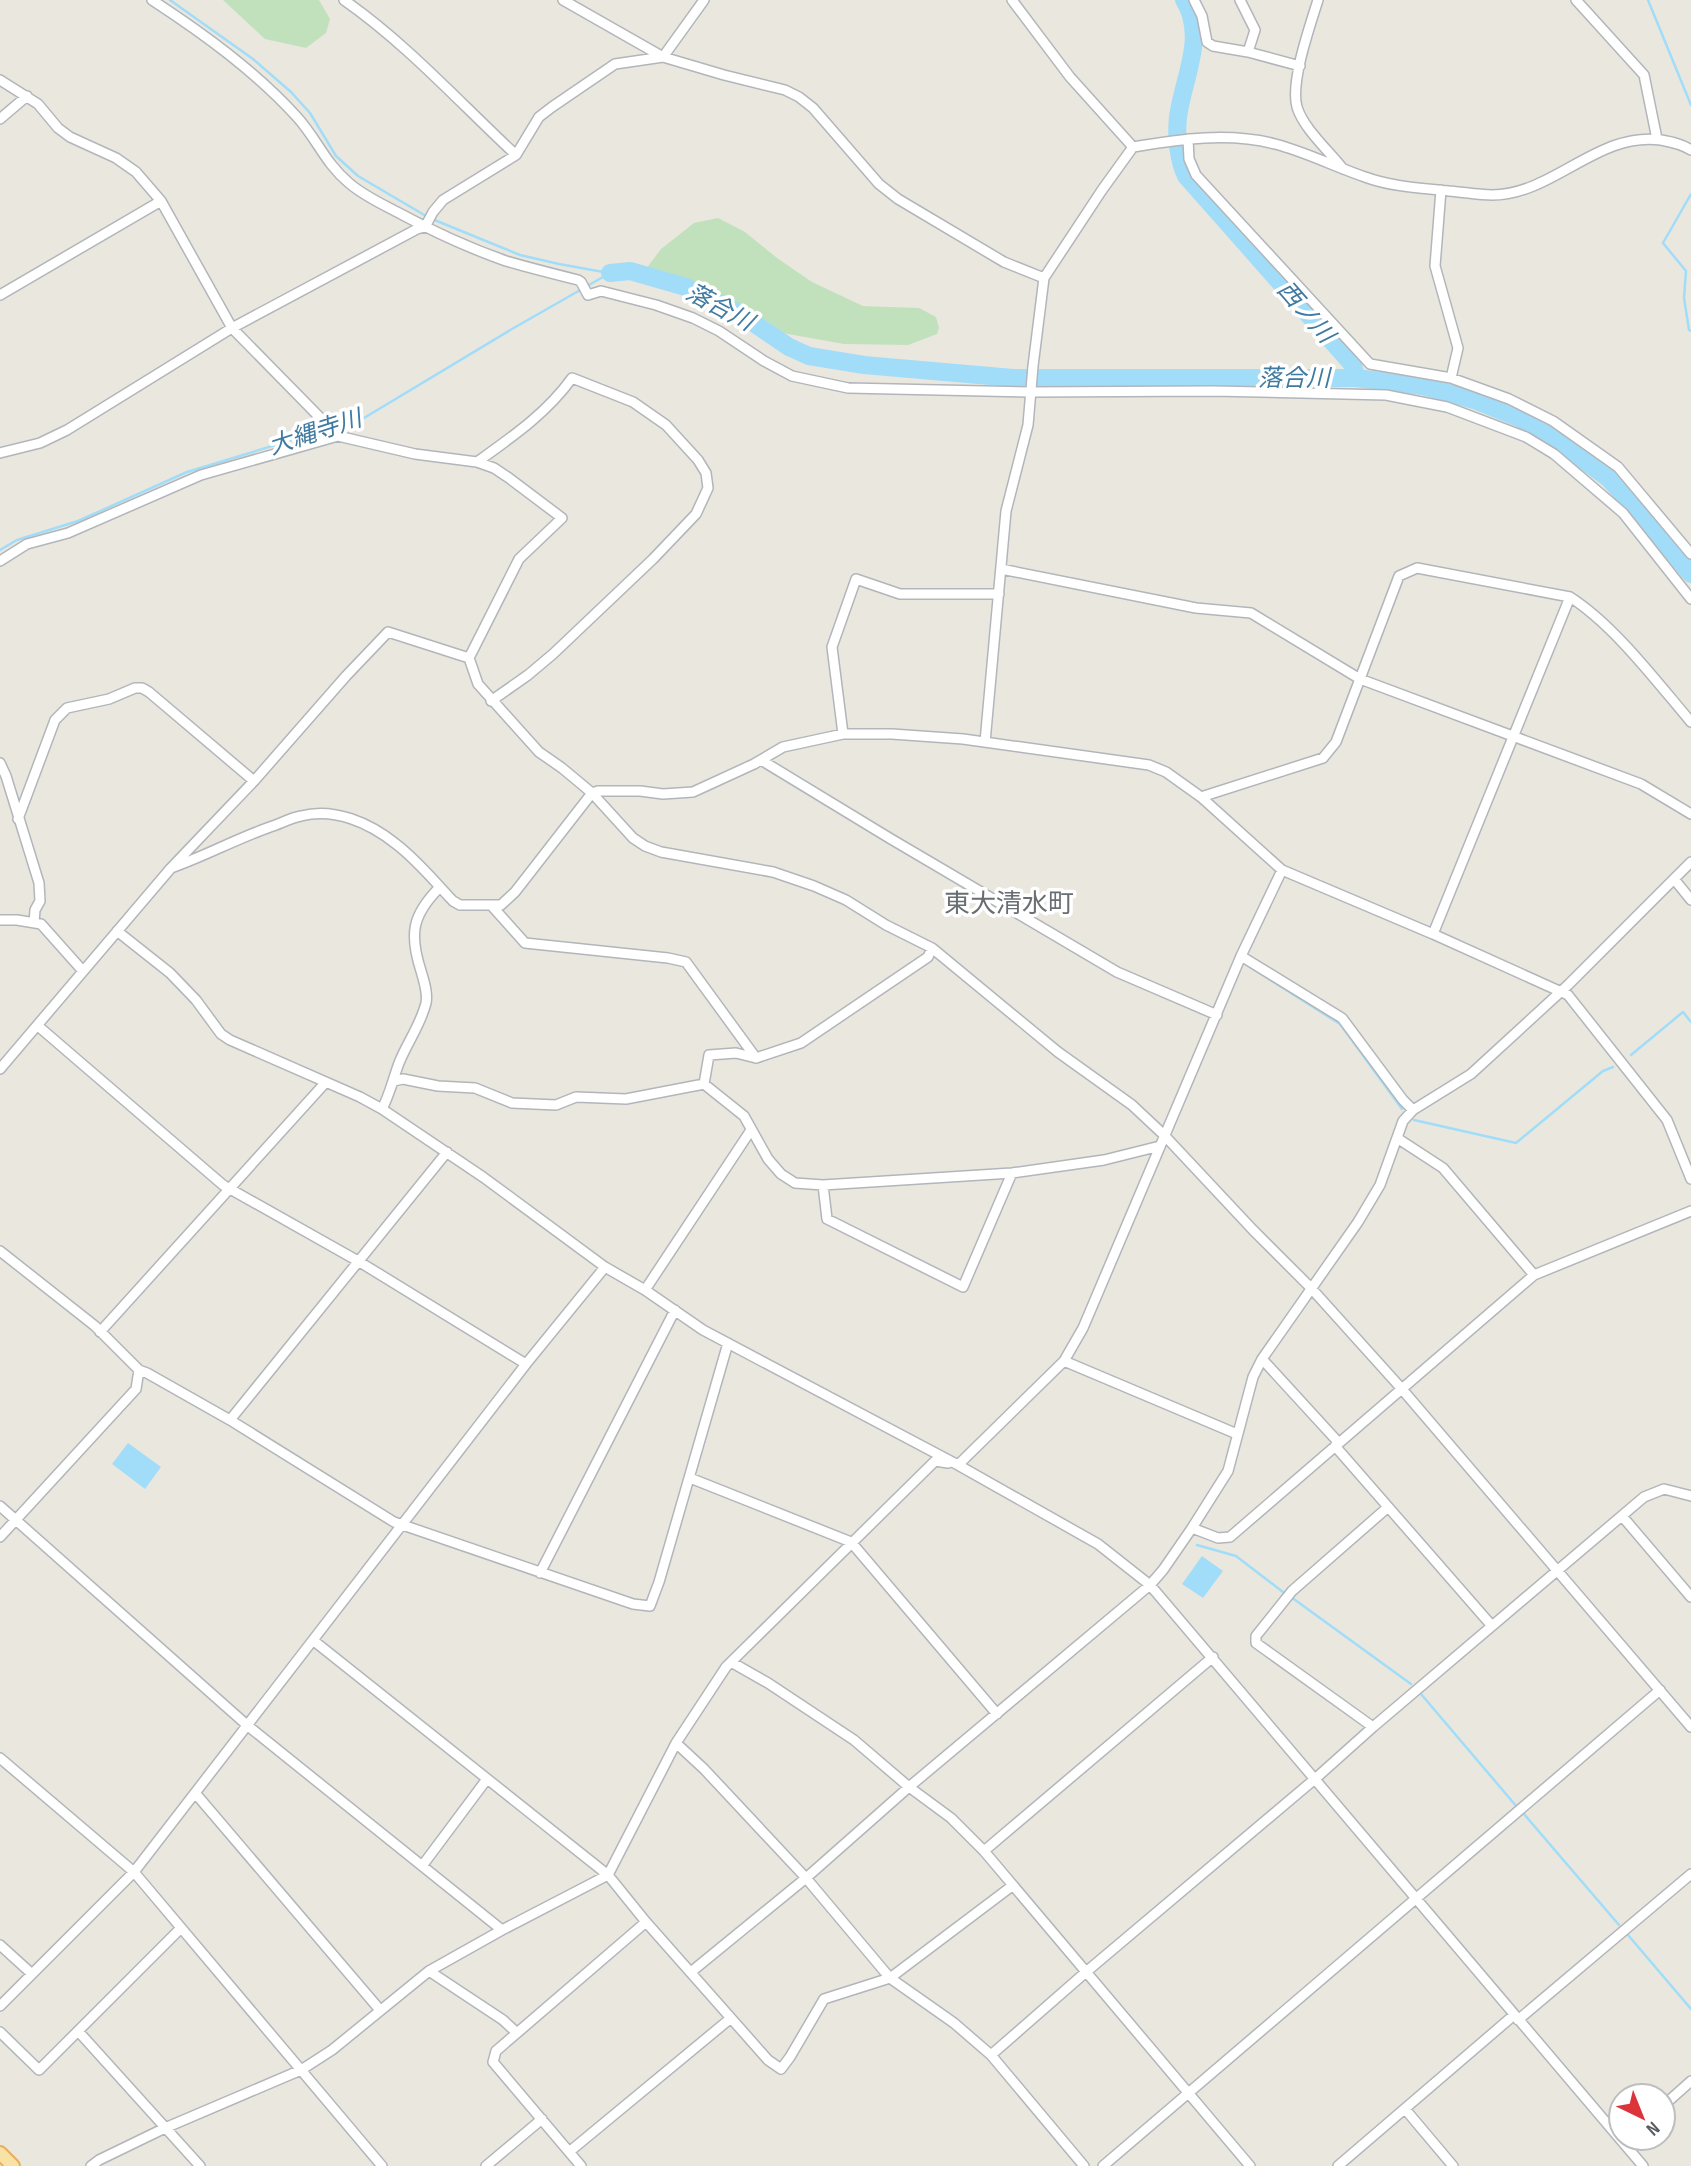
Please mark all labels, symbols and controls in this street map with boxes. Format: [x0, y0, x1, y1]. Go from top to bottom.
water label: 西ノ川 [1271, 276, 1342, 351]
water label: 落合川 [681, 278, 761, 339]
water label: 落合川 [1258, 364, 1333, 393]
water label: 大縄寺川 [265, 403, 368, 461]
district label: 東大清水町 [944, 889, 1074, 920]
north arrow [1607, 2082, 1677, 2152]
text: N [1641, 2116, 1664, 2140]

